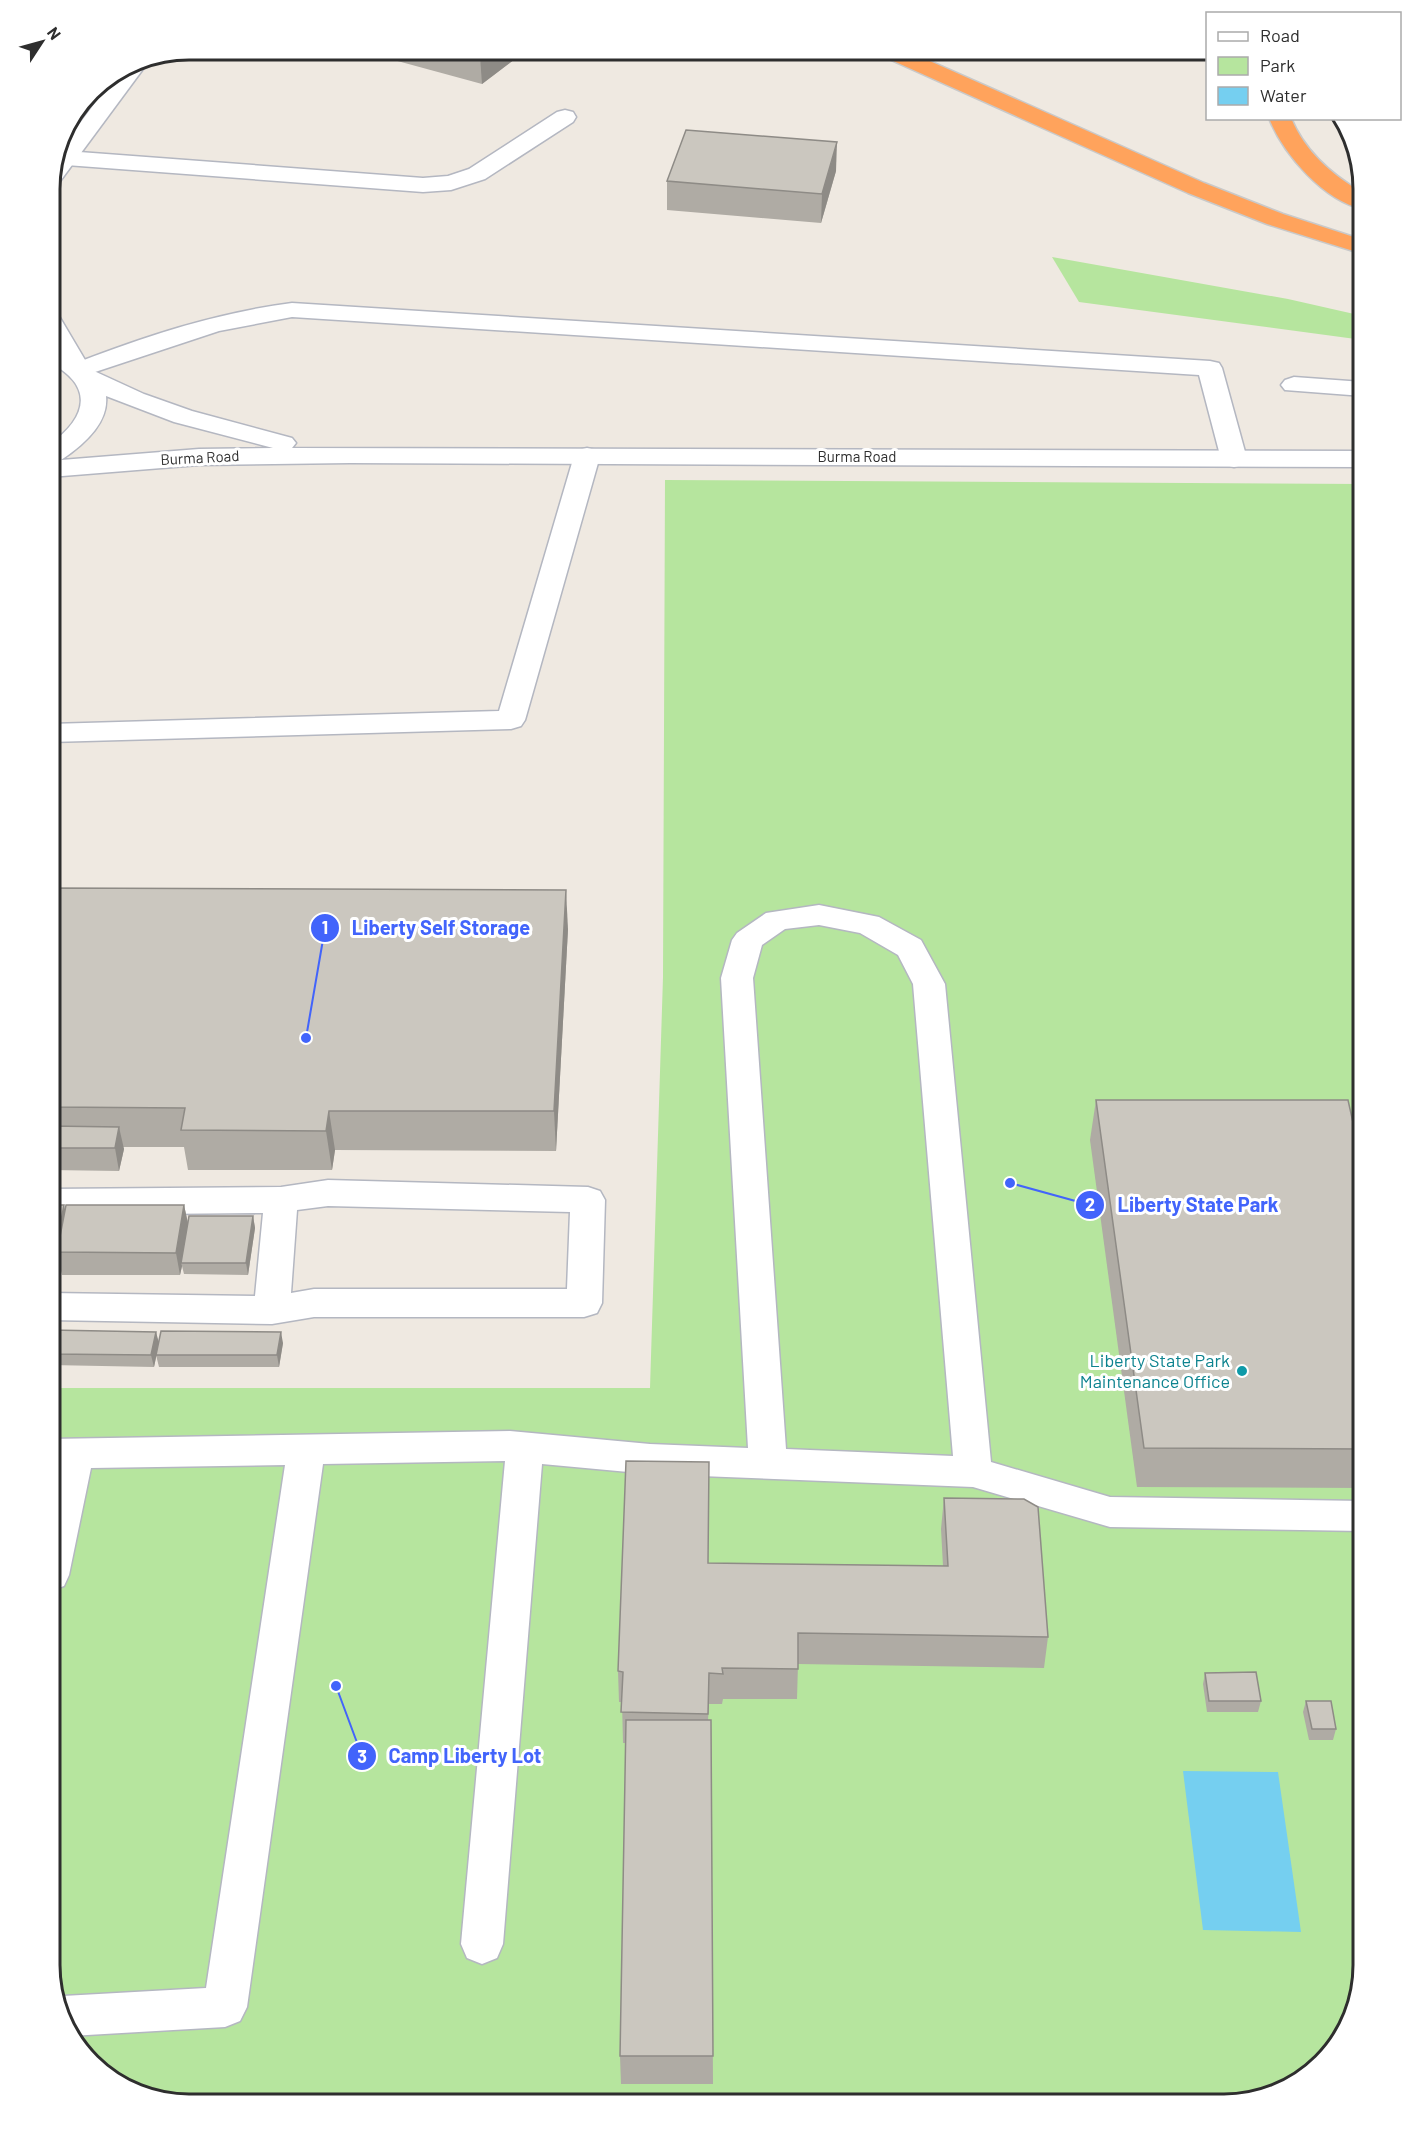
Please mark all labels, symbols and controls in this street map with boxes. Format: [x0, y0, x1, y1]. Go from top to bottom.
north arrow [12, 12, 72, 72]
legend [1206, 12, 1401, 120]
text: N [44, 23, 65, 43]
text: Road [1260, 24, 1300, 46]
text: Park [1260, 54, 1295, 76]
text: Water [1260, 84, 1307, 106]
street label: Burma Road [160, 446, 240, 468]
street label: Burma Road [818, 447, 896, 465]
callout: Liberty Self Storage [310, 909, 542, 947]
text: Liberty Self Storage [352, 915, 530, 939]
text: 1 [322, 916, 328, 938]
callout: Liberty State Park [1075, 1186, 1290, 1224]
text: Liberty State Park [1117, 1192, 1279, 1216]
text: 2 [1085, 1193, 1095, 1215]
place label: Liberty State Park Maintenance Office [1080, 1349, 1230, 1392]
marker: Liberty State Park Maintenance Office [1235, 1364, 1249, 1378]
callout: Camp Liberty Lot [347, 1737, 554, 1775]
text: Camp Liberty Lot [389, 1743, 541, 1767]
text: 3 [357, 1745, 367, 1767]

